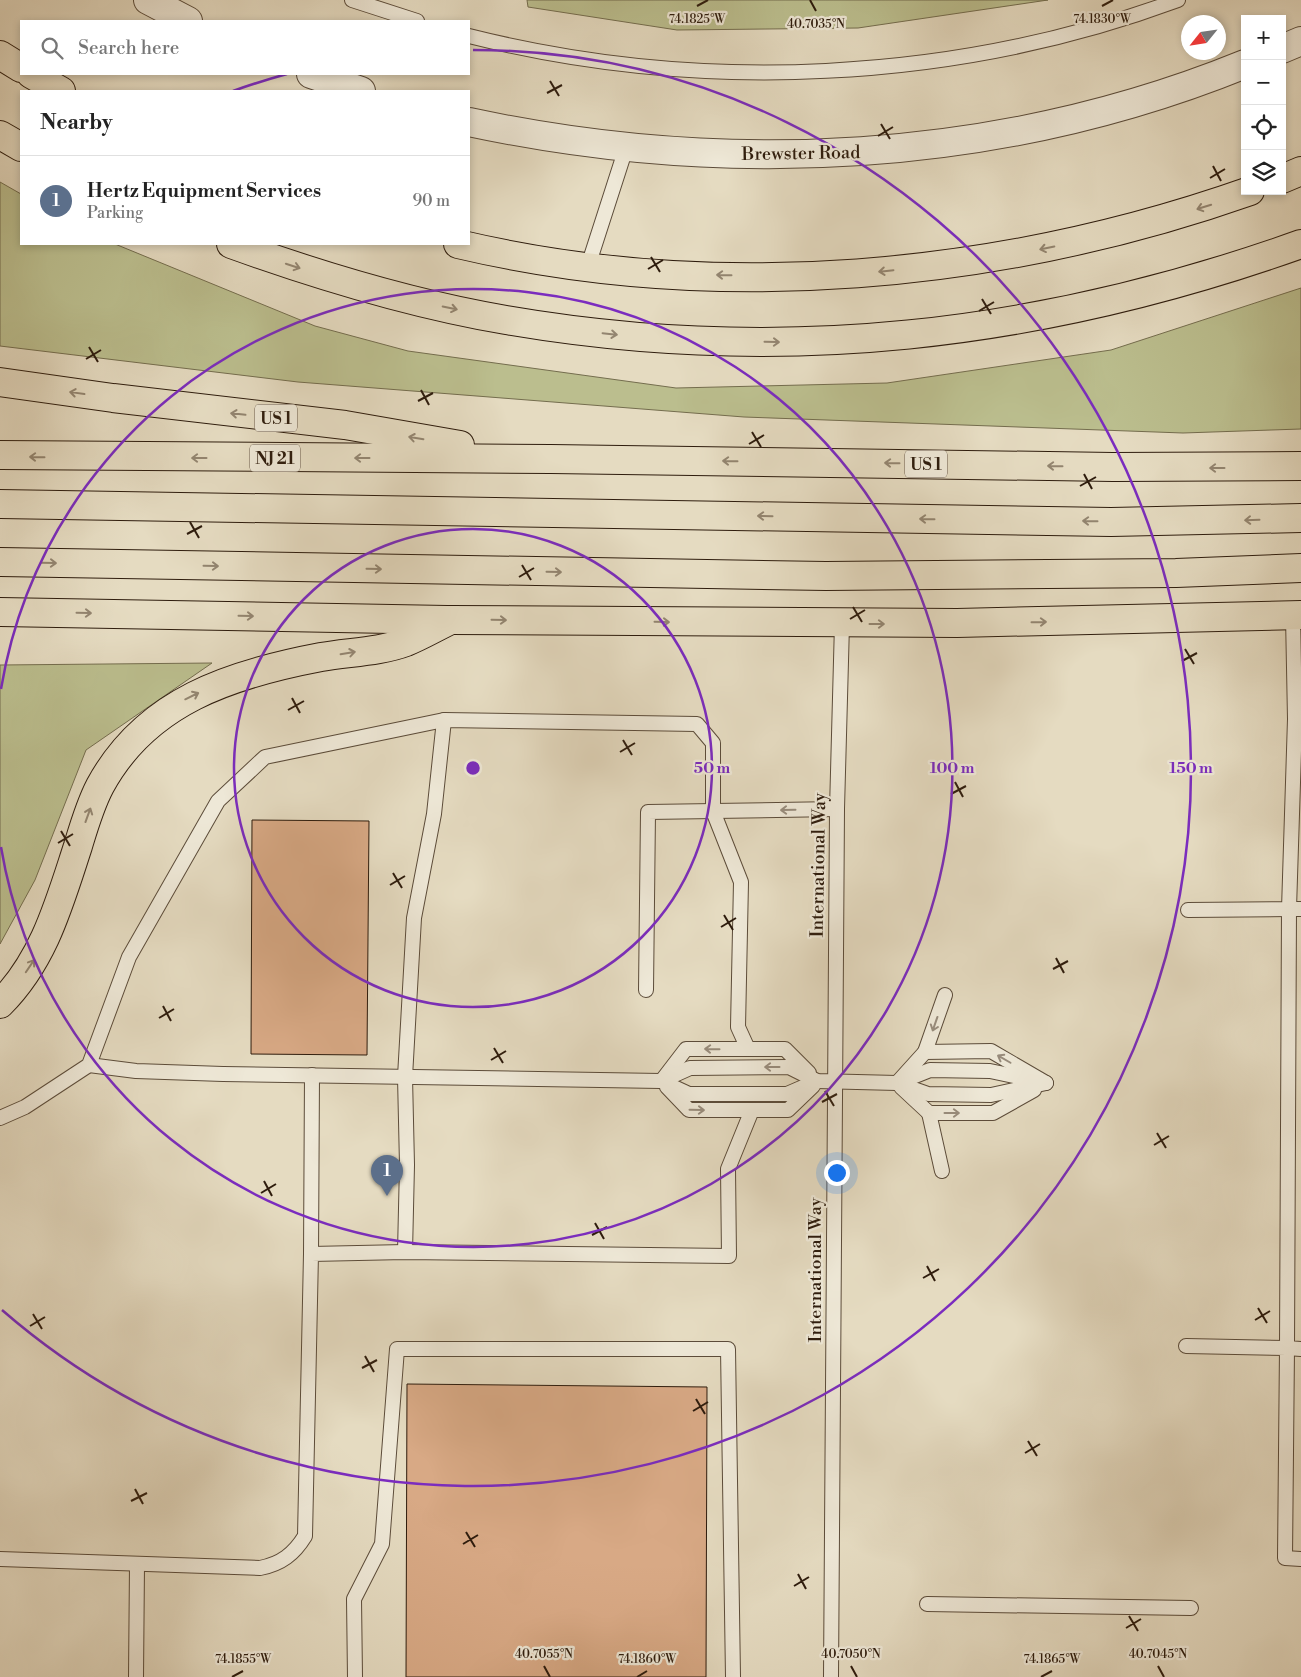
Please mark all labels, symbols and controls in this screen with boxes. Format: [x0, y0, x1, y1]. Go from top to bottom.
text: 74.1825°W [669, 12, 726, 27]
text: 74.1830°W [1073, 12, 1132, 27]
north arrow [1181, 15, 1226, 60]
map controls [1241, 15, 1286, 195]
button: + [1241, 15, 1286, 60]
text: 40.7035°N [787, 17, 845, 32]
search box [20, 20, 470, 75]
icon: search [38, 34, 66, 62]
text: Search here [78, 36, 179, 60]
button: − [1241, 60, 1286, 105]
button: locate [1241, 105, 1286, 150]
text: Nearby [40, 110, 113, 136]
street label: Brewster Road [741, 141, 861, 166]
button: layers [1241, 150, 1286, 195]
text: Hertz Equipment Services [87, 179, 321, 203]
text: 1 [52, 191, 60, 211]
text: 90 m [412, 191, 450, 211]
text: Parking [87, 203, 143, 223]
one-way arrow [1196, 203, 1212, 213]
one-way arrow [1039, 244, 1055, 253]
one-way arrow [285, 261, 301, 271]
one-way arrow [878, 266, 894, 276]
one-way arrow [716, 270, 732, 280]
one-way arrow [441, 304, 457, 314]
one-way arrow [602, 329, 618, 339]
one-way arrow [764, 337, 780, 347]
one-way arrow [69, 388, 85, 398]
road number: US 1 [255, 404, 297, 432]
one-way arrow [230, 409, 246, 419]
one-way arrow [408, 433, 424, 443]
road number: NJ 21 [250, 444, 300, 472]
road number: US 1 [905, 450, 947, 478]
one-way arrow [29, 452, 46, 462]
one-way arrow [192, 453, 208, 463]
one-way arrow [354, 453, 370, 463]
one-way arrow [722, 457, 738, 466]
one-way arrow [885, 459, 901, 468]
one-way arrow [1047, 461, 1063, 470]
one-way arrow [1210, 463, 1226, 473]
one-way arrow [757, 511, 774, 521]
one-way arrow [920, 514, 936, 524]
one-way arrow [1245, 515, 1261, 525]
one-way arrow [1082, 516, 1098, 526]
one-way arrow [40, 558, 56, 568]
one-way arrow [202, 561, 219, 571]
one-way arrow [365, 564, 381, 574]
one-way arrow [545, 567, 561, 577]
one-way arrow [75, 609, 91, 618]
one-way arrow [238, 611, 254, 621]
one-way arrow [491, 615, 507, 625]
one-way arrow [654, 617, 670, 627]
one-way arrow [1030, 617, 1047, 627]
one-way arrow [868, 619, 885, 629]
one-way arrow [340, 648, 356, 658]
one-way arrow [185, 691, 200, 701]
centre of rings [464, 759, 482, 777]
text: 50 m [694, 759, 730, 778]
text: 100 m [930, 759, 975, 778]
text: 150 m [1169, 759, 1213, 778]
street label: International Way [806, 792, 831, 938]
one-way arrow [780, 805, 796, 815]
one-way arrow [84, 808, 93, 823]
one-way arrow [25, 959, 35, 973]
one-way arrow [930, 1015, 939, 1031]
one-way arrow [704, 1044, 720, 1054]
one-way arrow [997, 1053, 1011, 1063]
one-way arrow [764, 1062, 780, 1072]
one-way arrow [689, 1105, 705, 1115]
one-way arrow [943, 1108, 959, 1118]
pin: 1 [371, 1155, 403, 1196]
your location [824, 1160, 850, 1186]
street label: International Way [804, 1197, 827, 1342]
text: 40.7055°N [515, 1647, 573, 1662]
text: 40.7050°N [821, 1647, 881, 1662]
text: 40.7045°N [1129, 1647, 1187, 1662]
text: 74.1855°W [215, 1652, 272, 1667]
text: 74.1860°W [618, 1652, 677, 1667]
text: 74.1865°W [1024, 1652, 1082, 1667]

